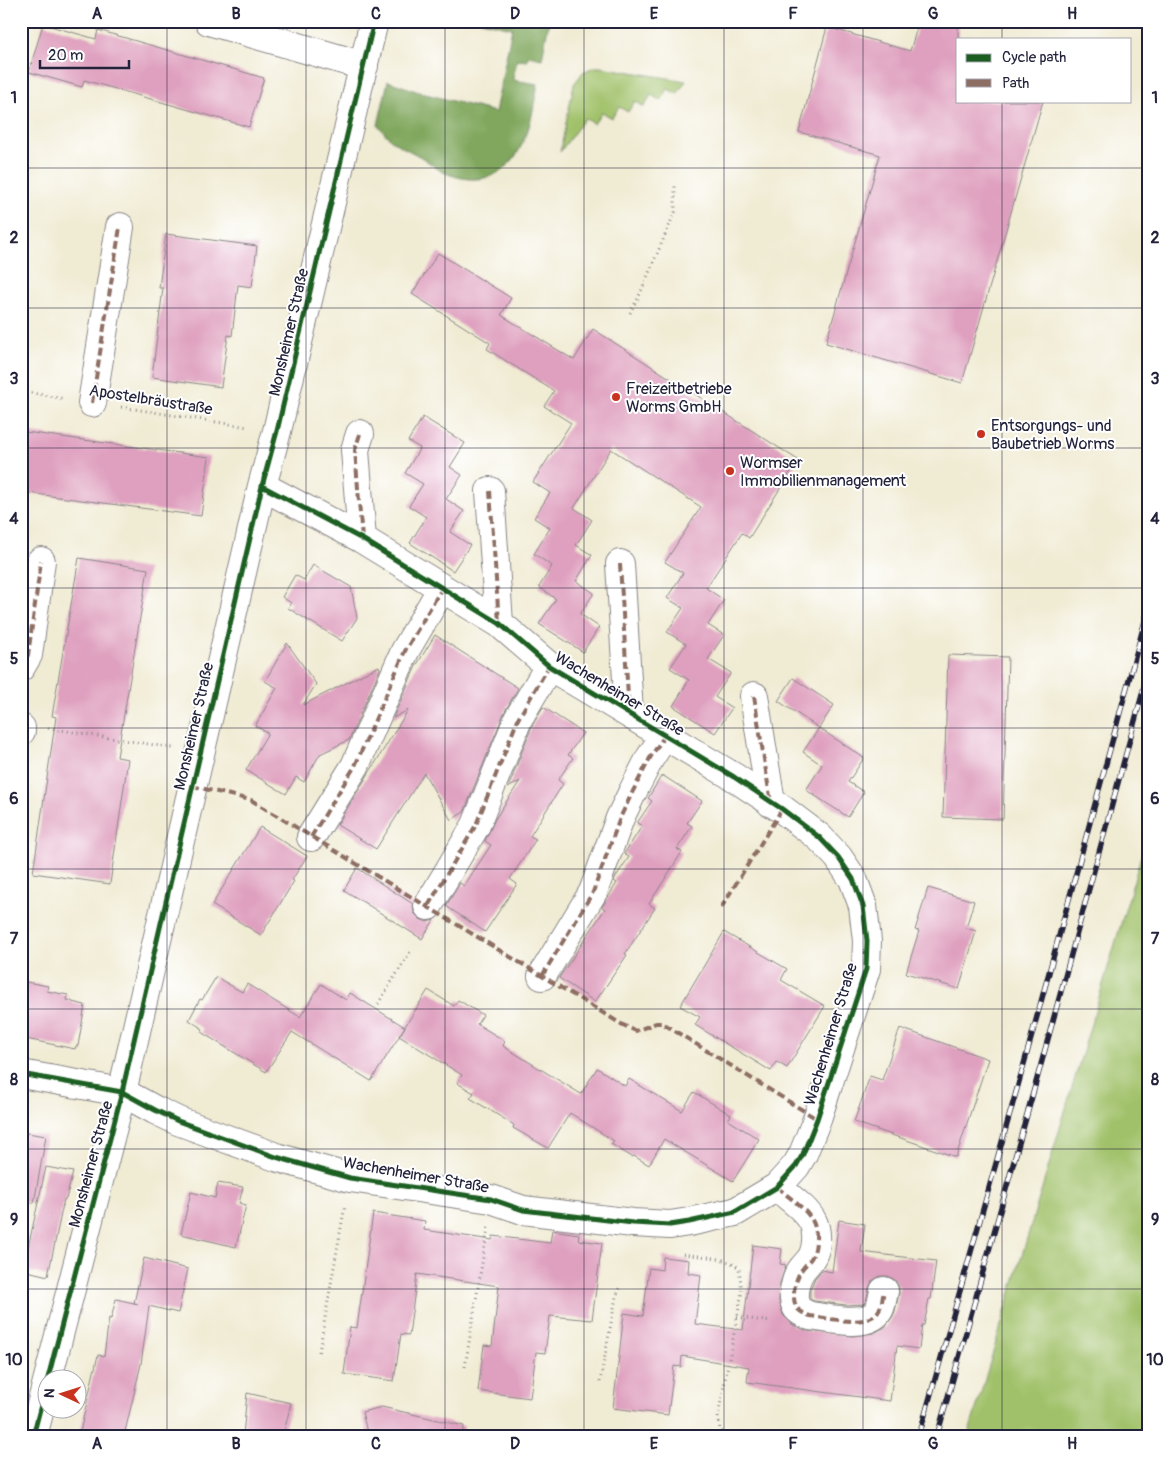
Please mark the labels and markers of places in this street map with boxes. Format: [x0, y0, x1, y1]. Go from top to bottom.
place label: Freizeitbetriebe Worms GmbH [626, 379, 732, 417]
marker: Freizeitbetriebe Worms GmbH [610, 391, 622, 403]
place label: Entsorgungs- und Baubetrieb Worms [991, 416, 1114, 454]
marker: Entsorgungs- und Baubetrieb Worms [975, 428, 987, 440]
place label: Wormser Immobilienmanagement [740, 453, 907, 491]
marker: Wormser Immobilienmanagement [724, 465, 736, 477]

